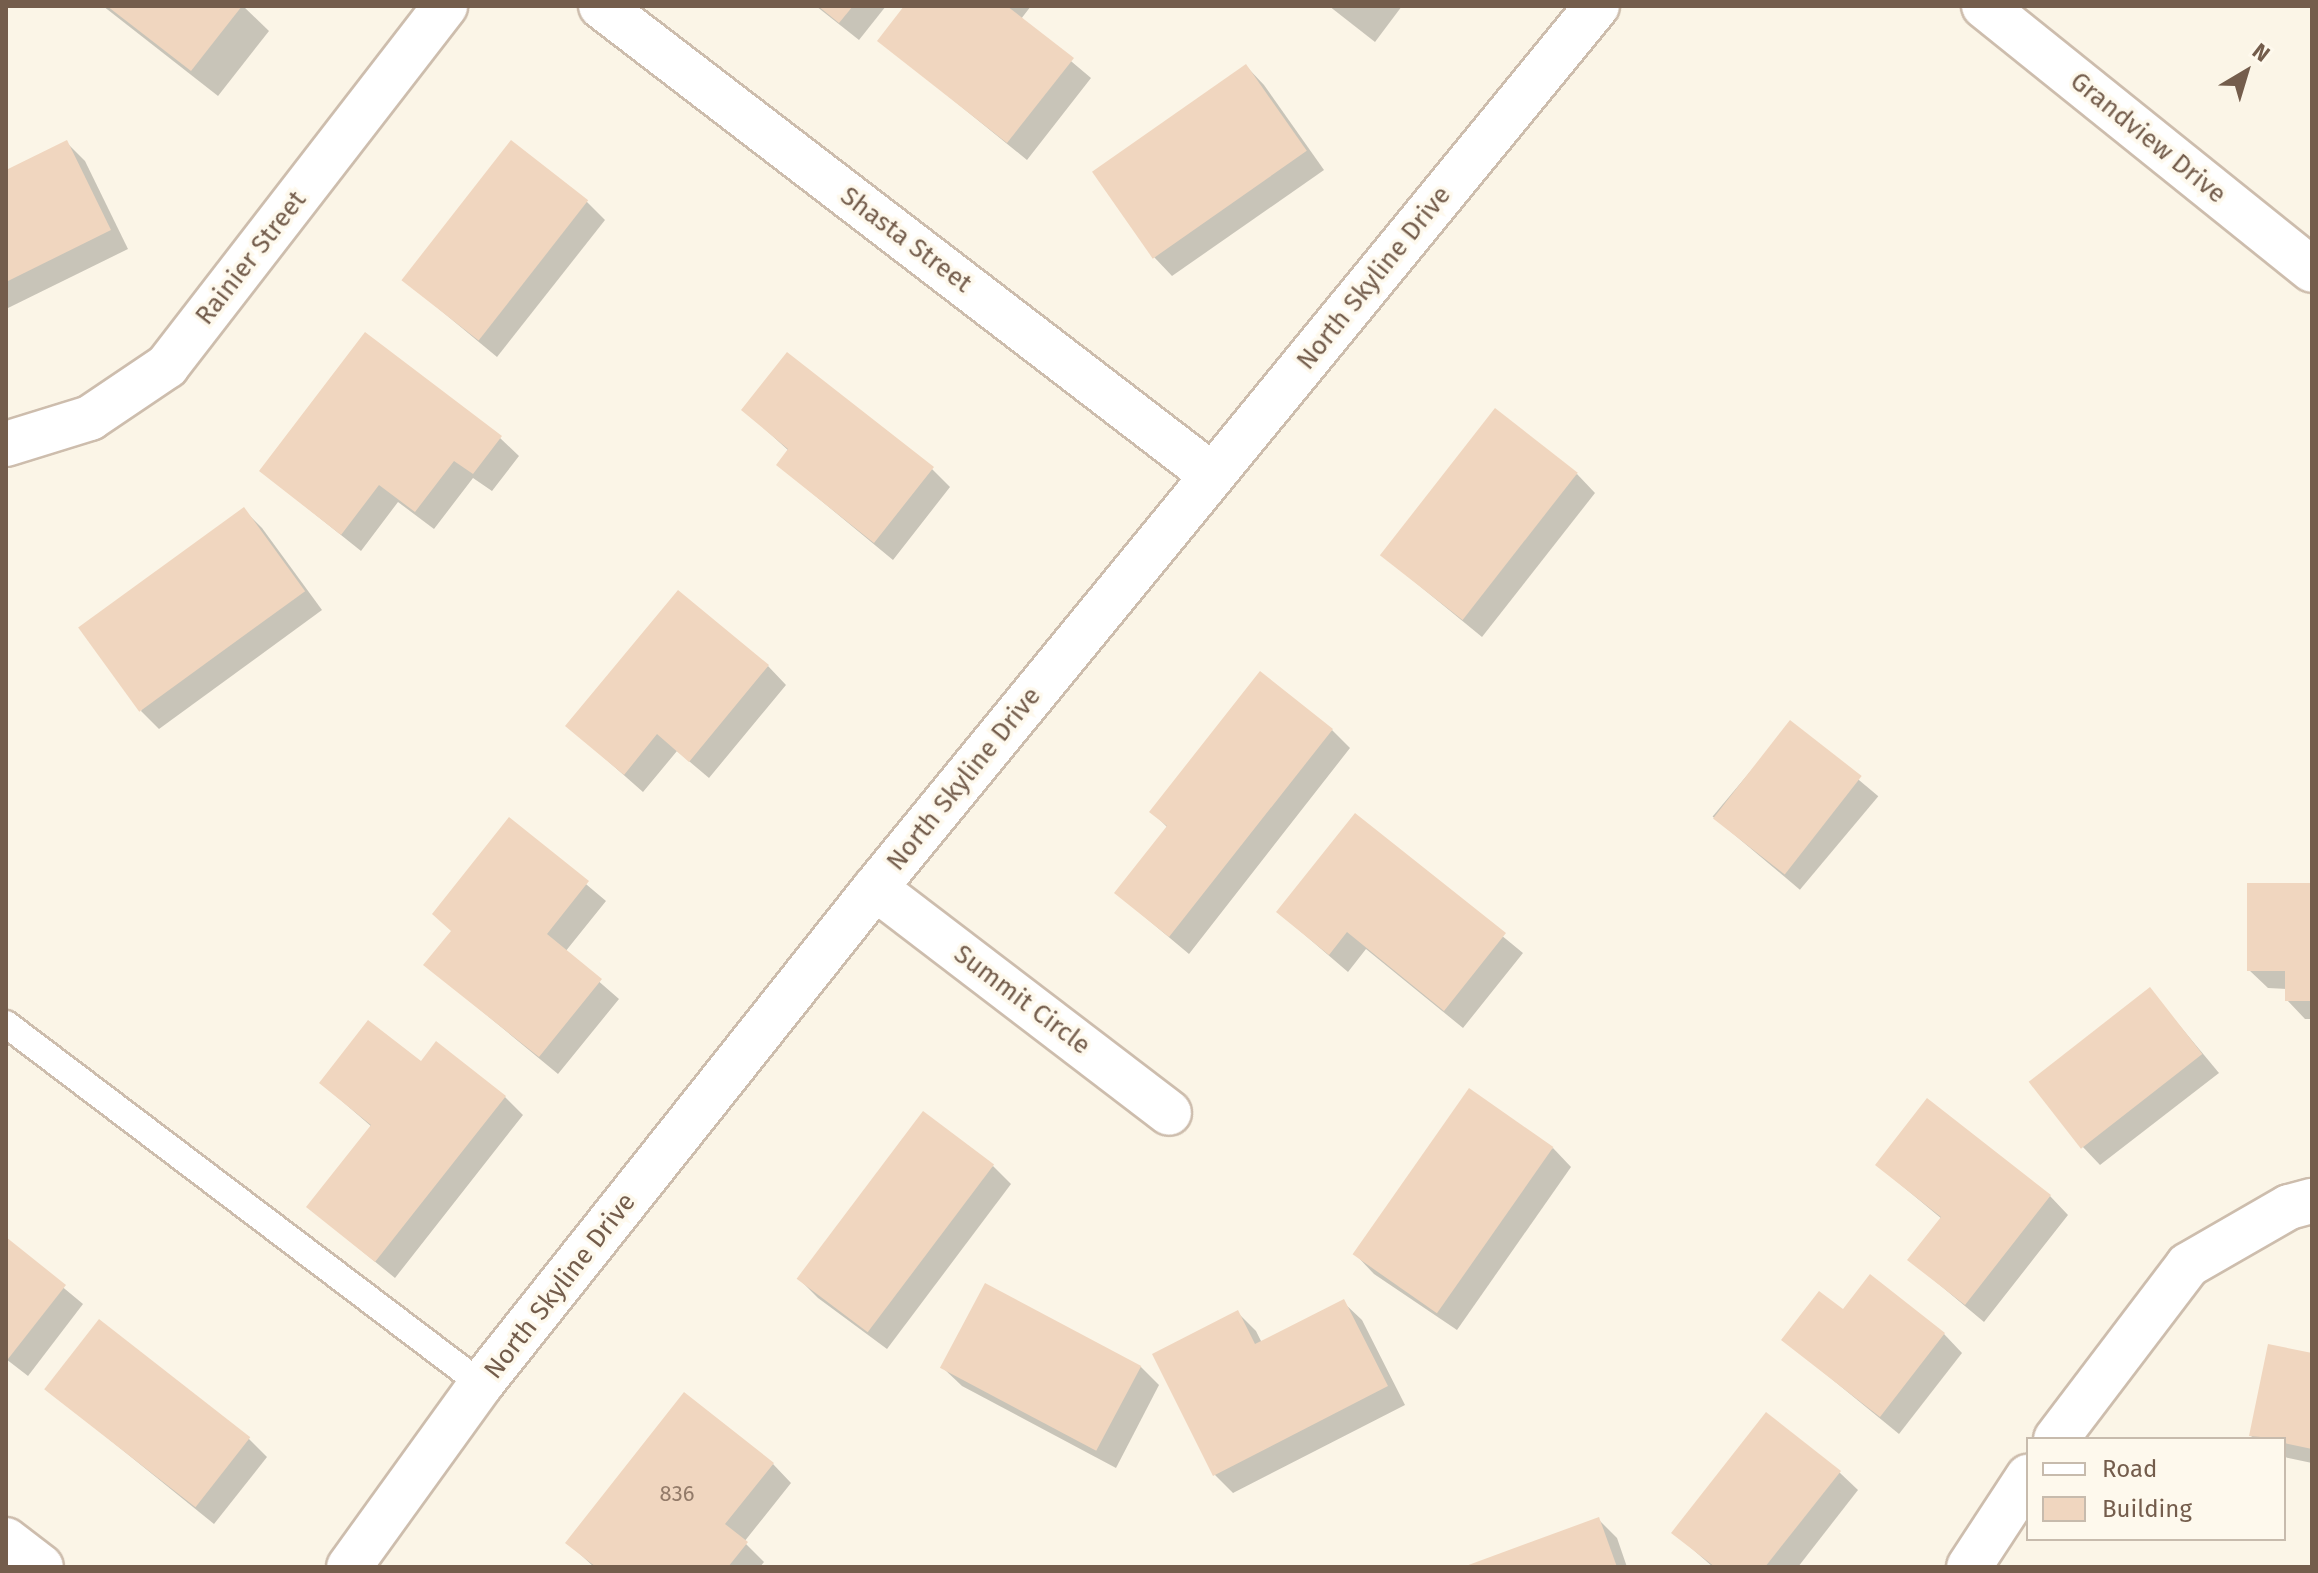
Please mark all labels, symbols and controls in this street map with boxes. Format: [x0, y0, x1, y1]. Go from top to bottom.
north arrow [2206, 32, 2286, 112]
text: N [2247, 38, 2275, 68]
street label: Grandview Drive [2064, 66, 2232, 210]
street label: North Skyline Drive [1290, 180, 1458, 376]
street label: Shasta Street [834, 181, 978, 299]
street label: Rainier Street [189, 185, 313, 331]
street label: North Skyline Drive [880, 681, 1048, 877]
street label: Summit Circle [948, 939, 1096, 1061]
street label: North Skyline Drive [478, 1187, 642, 1385]
legend [2026, 1437, 2286, 1541]
text: Road [2102, 1455, 2157, 1483]
house number: 836 [660, 1481, 694, 1507]
text: Building [2102, 1495, 2192, 1523]

